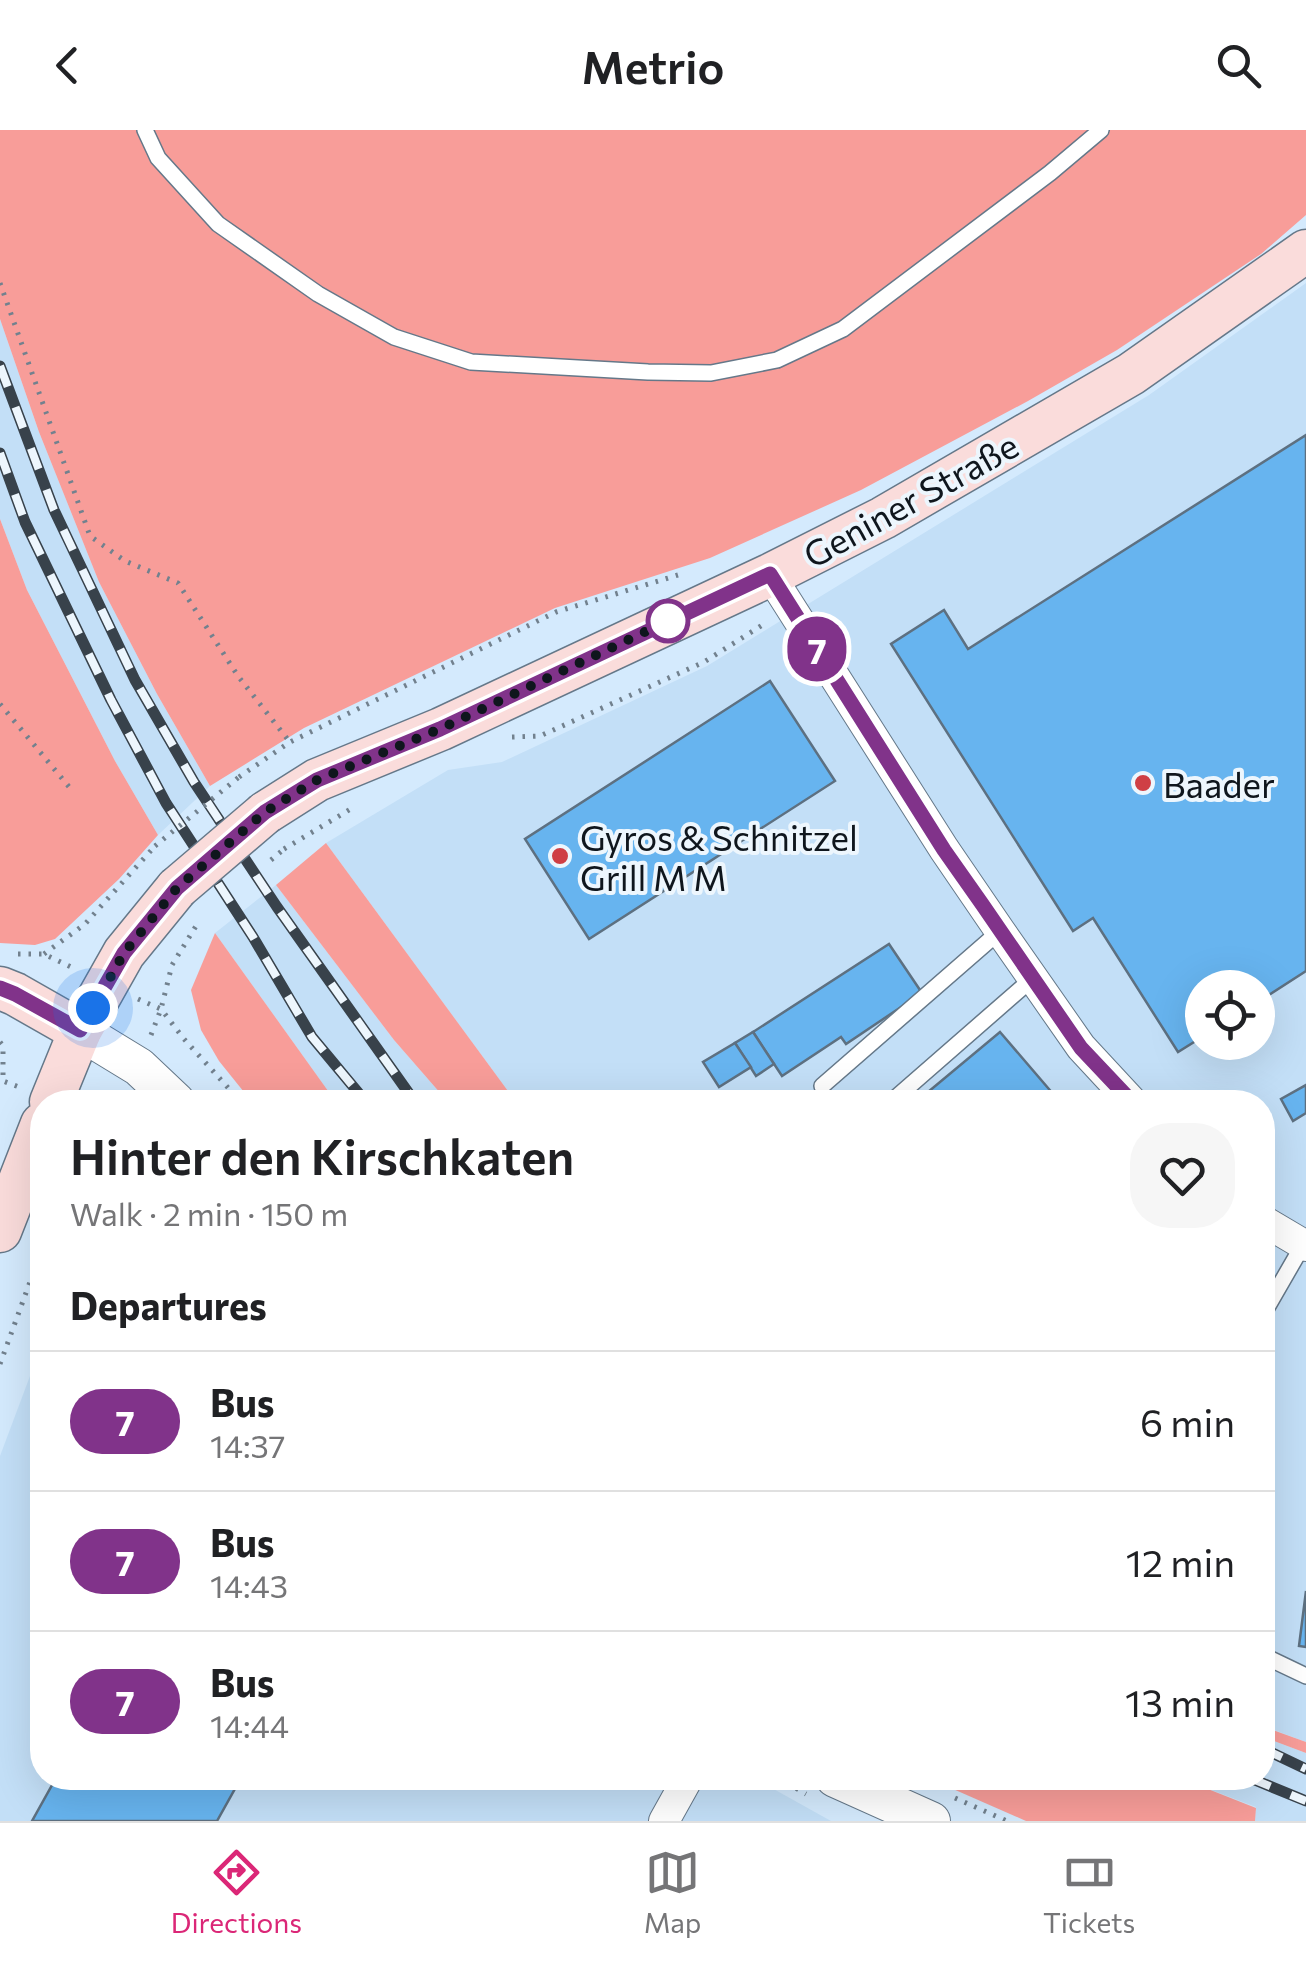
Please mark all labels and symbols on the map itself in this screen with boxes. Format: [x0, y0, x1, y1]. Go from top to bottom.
street label: Geniner Straße [795, 422, 1025, 576]
unlabelled marker [647, 600, 689, 642]
line badge: 7 [784, 616, 850, 682]
place label: Baader [1163, 762, 1275, 805]
marker: Baader [1132, 772, 1154, 794]
place label: Gyros & Schnitzel Grill M M [580, 815, 858, 898]
marker: Gyros & Schnitzel Grill M M [549, 845, 571, 867]
your location [68, 983, 118, 1033]

